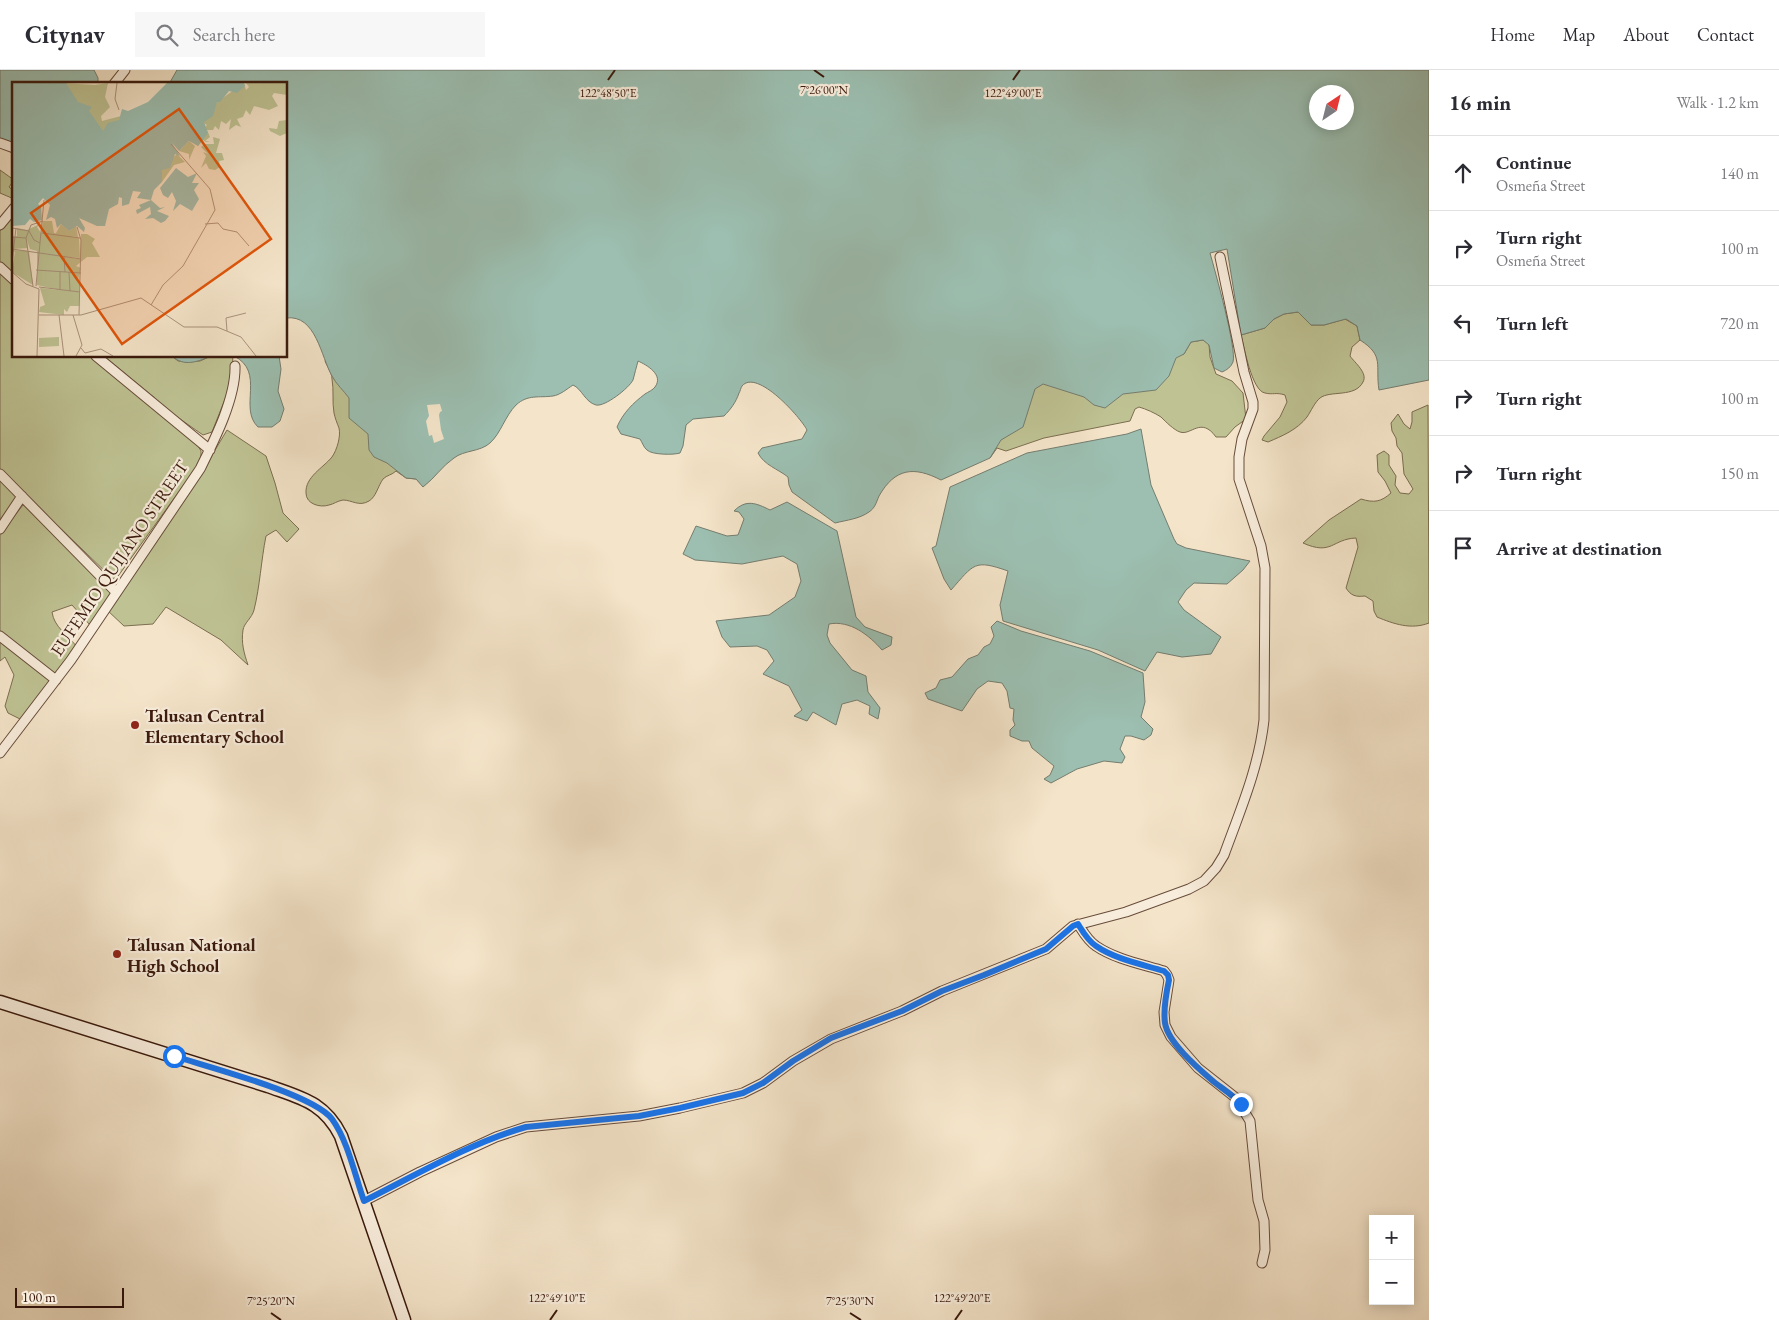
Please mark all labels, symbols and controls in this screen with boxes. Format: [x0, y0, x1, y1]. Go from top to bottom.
search box [135, 12, 485, 57]
text: Citynav [25, 19, 105, 50]
icon: search [153, 21, 181, 49]
text: Search here [193, 22, 275, 47]
text: Home [1490, 23, 1535, 46]
text: Map [1563, 23, 1595, 46]
text: About [1623, 23, 1669, 46]
text: Contact [1697, 23, 1754, 46]
inset map [12, 82, 288, 358]
text: 7°26'00"N [800, 82, 849, 98]
text: 122°48'50"E [580, 85, 637, 101]
text: 122°49'00"E [985, 85, 1042, 101]
north arrow [1309, 85, 1354, 130]
text: 16 min [1449, 89, 1511, 116]
text: Walk · 1.2 km [1676, 92, 1759, 113]
text: Continue [1496, 150, 1571, 175]
icon: ahead [1449, 159, 1477, 187]
text: 140 m [1720, 163, 1759, 184]
text: Osmeña Street [1496, 175, 1585, 196]
text: Turn right [1496, 225, 1582, 250]
icon: right [1449, 234, 1477, 262]
text: 100 m [1720, 238, 1759, 259]
text: Osmeña Street [1496, 250, 1585, 271]
icon: left [1449, 309, 1477, 337]
text: Turn left [1496, 311, 1568, 336]
text: 720 m [1720, 313, 1759, 334]
icon: right [1449, 384, 1477, 412]
text: Turn right [1496, 386, 1582, 411]
text: 100 m [1720, 388, 1759, 409]
street label: EUFEMIO QUIJANO STREET [45, 455, 194, 660]
icon: right [1449, 459, 1477, 487]
text: Turn right [1496, 461, 1582, 486]
text: 150 m [1720, 463, 1759, 484]
icon: arrive [1449, 534, 1477, 562]
text: Arrive at destination [1496, 536, 1662, 561]
place label: Talusan Central Elementary School [145, 704, 284, 748]
marker: Talusan Central Elementary School [129, 719, 141, 731]
place label: Talusan National High School [127, 933, 256, 977]
marker: Talusan National High School [111, 948, 123, 960]
route start [163, 1045, 186, 1068]
route end [1230, 1093, 1253, 1116]
map controls [1369, 1215, 1414, 1305]
button: + [1369, 1215, 1414, 1260]
button: − [1369, 1260, 1414, 1305]
scale bar [15, 1285, 124, 1308]
text: 100 m [22, 1288, 56, 1306]
text: 122°49'10"E [529, 1290, 586, 1306]
text: 122°49'20"E [934, 1290, 991, 1306]
text: 7°25'20"N [247, 1293, 296, 1309]
text: 7°25'30"N [826, 1293, 875, 1309]

